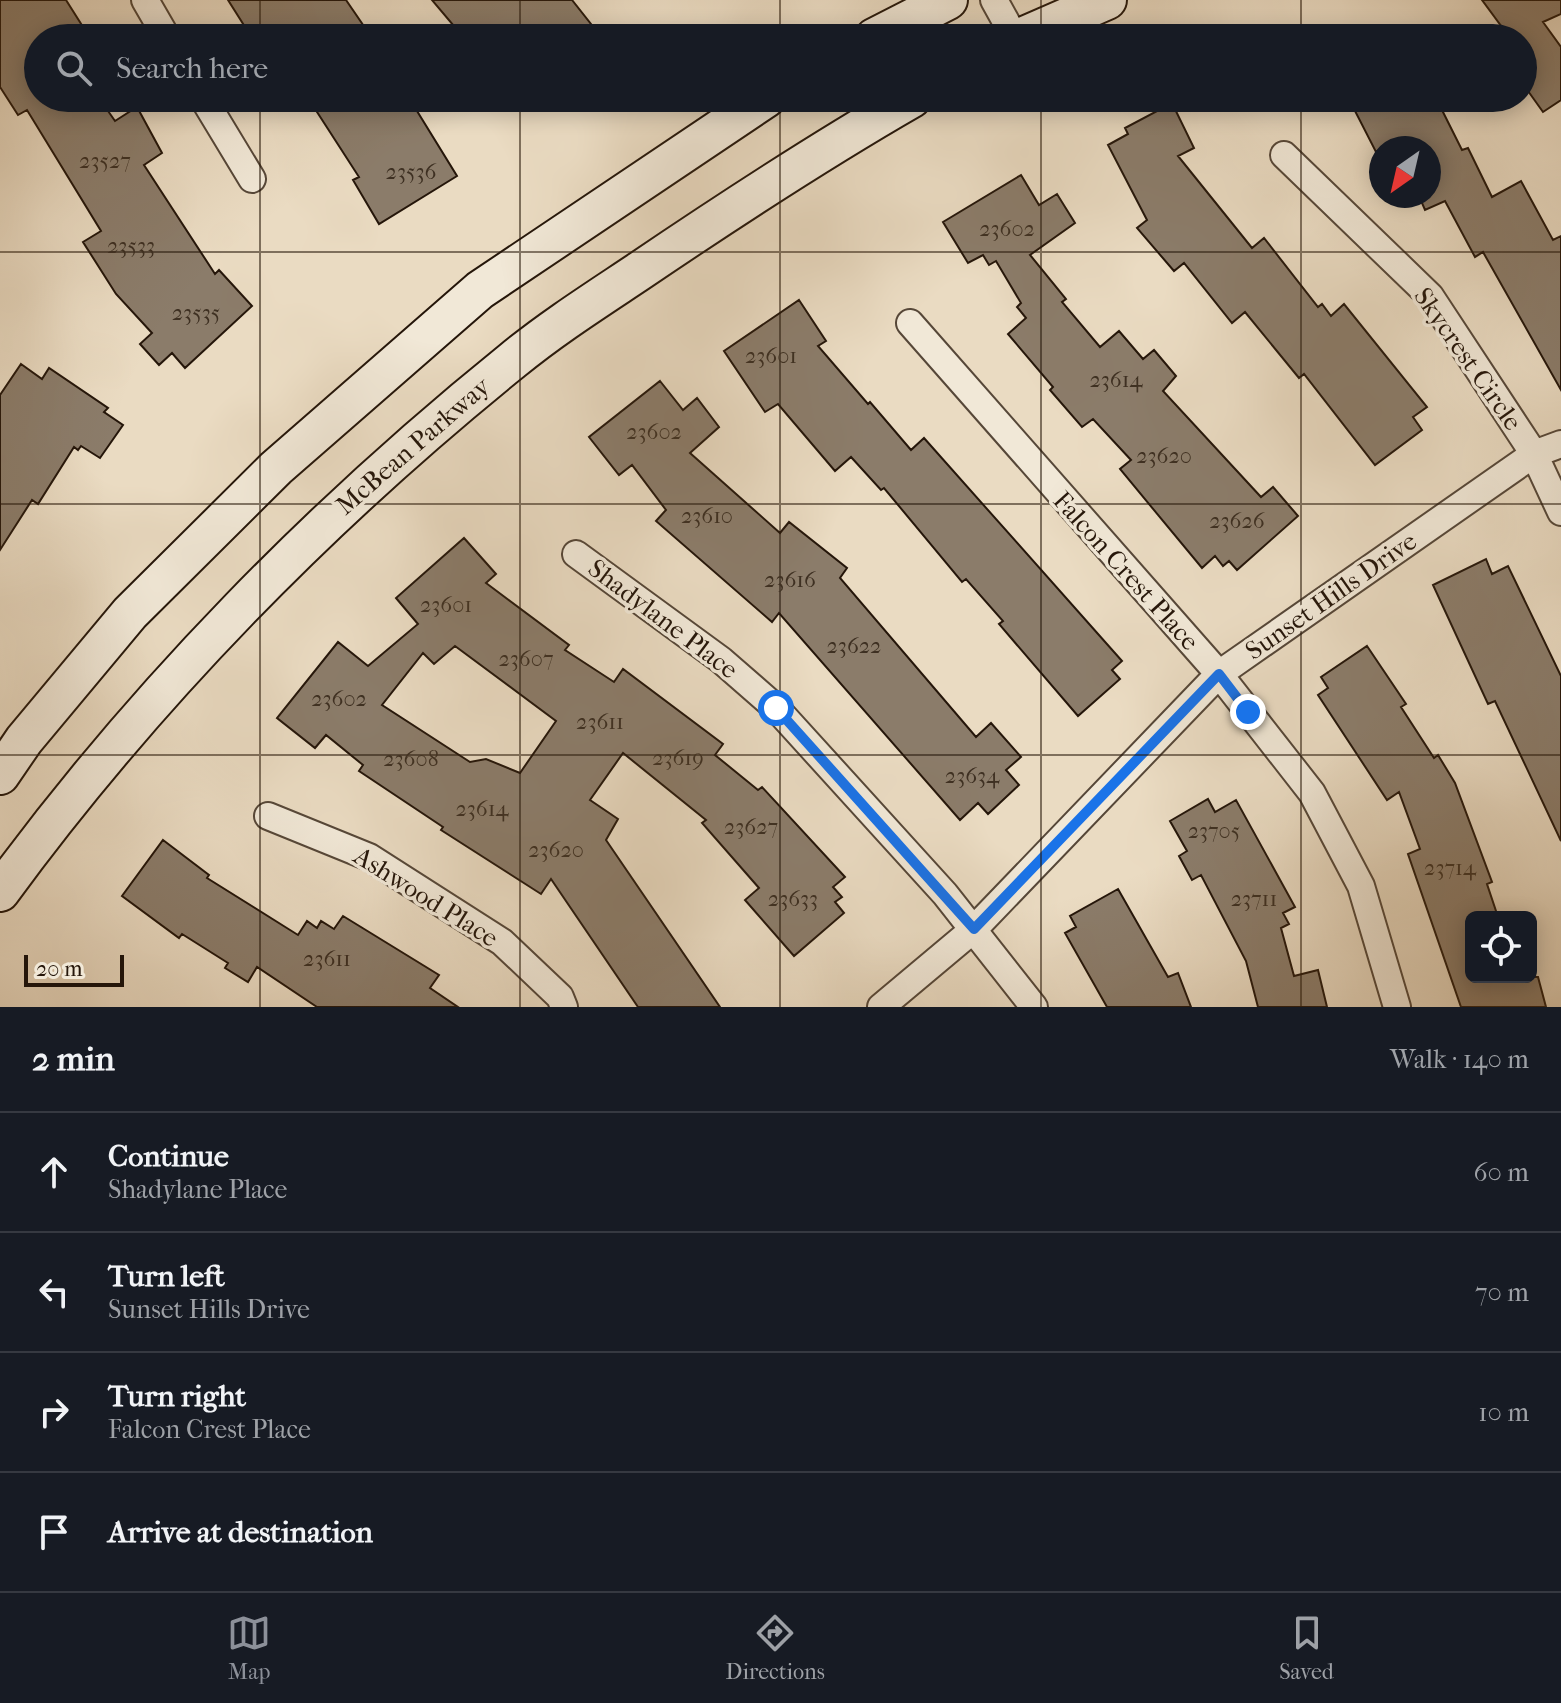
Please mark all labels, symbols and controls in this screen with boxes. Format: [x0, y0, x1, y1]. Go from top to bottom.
search box [24, 24, 1537, 112]
icon: search [52, 46, 96, 90]
text: Search here [116, 51, 268, 86]
north arrow [1369, 136, 1441, 208]
house number: 23527 [79, 148, 131, 174]
house number: 23536 [386, 159, 436, 185]
house number: 23602 [979, 216, 1035, 242]
house number: 23533 [107, 233, 155, 259]
street label: Skycrest Circle [1407, 282, 1529, 436]
house number: 23535 [172, 300, 220, 326]
house number: 23601 [745, 343, 797, 369]
house number: 23614 [1090, 367, 1143, 393]
street label: McBean Parkway [330, 370, 497, 521]
house number: 23602 [626, 419, 682, 445]
house number: 23620 [1136, 443, 1192, 469]
street label: Falcon Crest Place [1047, 485, 1205, 657]
house number: 23610 [681, 503, 733, 529]
house number: 23626 [1209, 508, 1265, 534]
street label: Sunset Hills Drive [1239, 525, 1423, 667]
street label: Shadylane Place [582, 553, 744, 685]
house number: 23616 [764, 567, 816, 593]
house number: 23601 [420, 592, 472, 618]
house number: 23622 [827, 633, 881, 659]
house number: 23607 [499, 646, 554, 672]
house number: 23602 [311, 686, 367, 712]
route start [758, 690, 794, 726]
route end [1230, 694, 1266, 730]
house number: 23611 [576, 709, 624, 735]
house number: 23619 [652, 745, 704, 771]
house number: 23608 [383, 746, 439, 772]
house number: 23634 [945, 763, 1000, 789]
house number: 23614 [456, 796, 509, 822]
house number: 23627 [724, 814, 778, 840]
house number: 23705 [1188, 818, 1240, 844]
house number: 23620 [528, 837, 584, 863]
street label: Ashwood Place [347, 840, 504, 954]
house number: 23714 [1424, 855, 1477, 881]
house number: 23633 [768, 886, 818, 912]
house number: 23711 [1231, 886, 1277, 912]
map controls [1465, 911, 1537, 983]
button: locate [1465, 911, 1537, 983]
house number: 23611 [303, 946, 351, 972]
scale bar [24, 951, 124, 987]
text: 20 m [36, 956, 82, 982]
text: 2 min [32, 1039, 115, 1079]
text: Walk · 140 m [1390, 1044, 1529, 1075]
text: Continue [108, 1139, 229, 1174]
icon: ahead [32, 1150, 76, 1194]
text: 60 m [1473, 1157, 1529, 1188]
text: Shadylane Place [108, 1174, 287, 1205]
text: Turn left [108, 1259, 225, 1294]
icon: left [32, 1270, 76, 1314]
text: 70 m [1475, 1277, 1529, 1308]
text: Sunset Hills Drive [108, 1294, 310, 1325]
text: Turn right [108, 1379, 246, 1414]
icon: right [32, 1390, 76, 1434]
text: 10 m [1478, 1397, 1529, 1428]
text: Falcon Crest Place [108, 1414, 311, 1445]
icon: arrive [32, 1510, 76, 1554]
text: Arrive at destination [108, 1515, 373, 1550]
tab: Map [227, 1611, 271, 1685]
tab: Directions [726, 1611, 825, 1685]
tab: Saved [1279, 1611, 1334, 1685]

